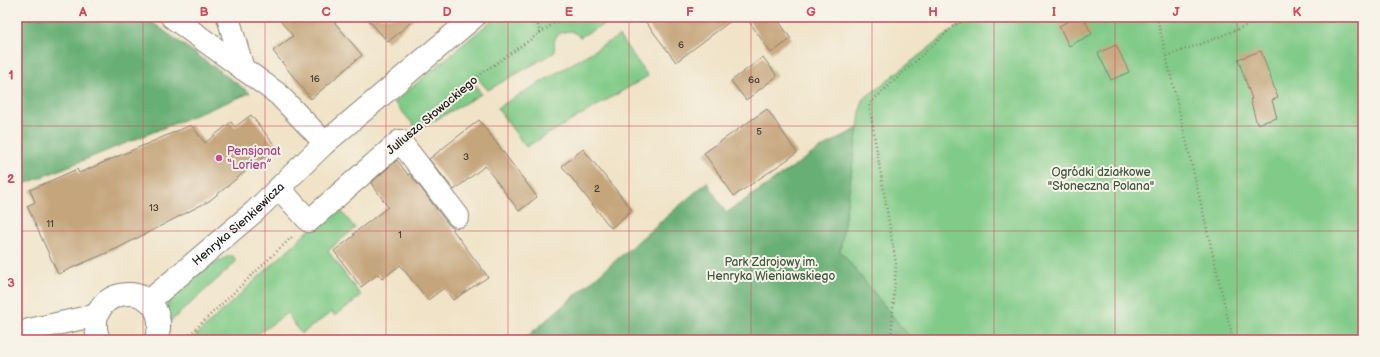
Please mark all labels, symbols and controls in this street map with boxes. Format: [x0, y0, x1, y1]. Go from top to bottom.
text: A [78, 4, 87, 20]
text: B [199, 4, 209, 20]
text: C [321, 4, 331, 20]
text: D [442, 4, 452, 20]
text: E [565, 4, 574, 20]
text: F [686, 4, 694, 20]
text: G [806, 4, 816, 20]
text: H [928, 4, 938, 20]
text: I [1052, 4, 1056, 20]
text: J [1172, 4, 1180, 20]
text: K [1293, 4, 1302, 20]
house number: 6 [678, 39, 684, 51]
text: 1 [8, 67, 14, 83]
house number: 16 [310, 73, 320, 85]
street label: Juliusza Słowackiego [384, 73, 481, 158]
house number: 6a [748, 74, 760, 86]
house number: 5 [756, 126, 762, 138]
place label: Pensjonat “Lorien” [227, 144, 281, 173]
house number: 3 [463, 151, 469, 163]
marker: Pensjonat “Lorien” [214, 153, 224, 163]
park label: Ogródki działkowe "Słoneczna Polana" [1048, 165, 1154, 194]
text: 2 [7, 171, 15, 187]
street label: Henryka Sienkiewicza [189, 179, 288, 269]
house number: 2 [594, 183, 600, 195]
house number: 13 [149, 202, 159, 214]
house number: 11 [46, 218, 54, 230]
house number: 1 [398, 229, 402, 241]
park label: Park Zdrojowy im. Henryka Wieniawskiego [707, 255, 835, 284]
text: 3 [7, 275, 15, 291]

